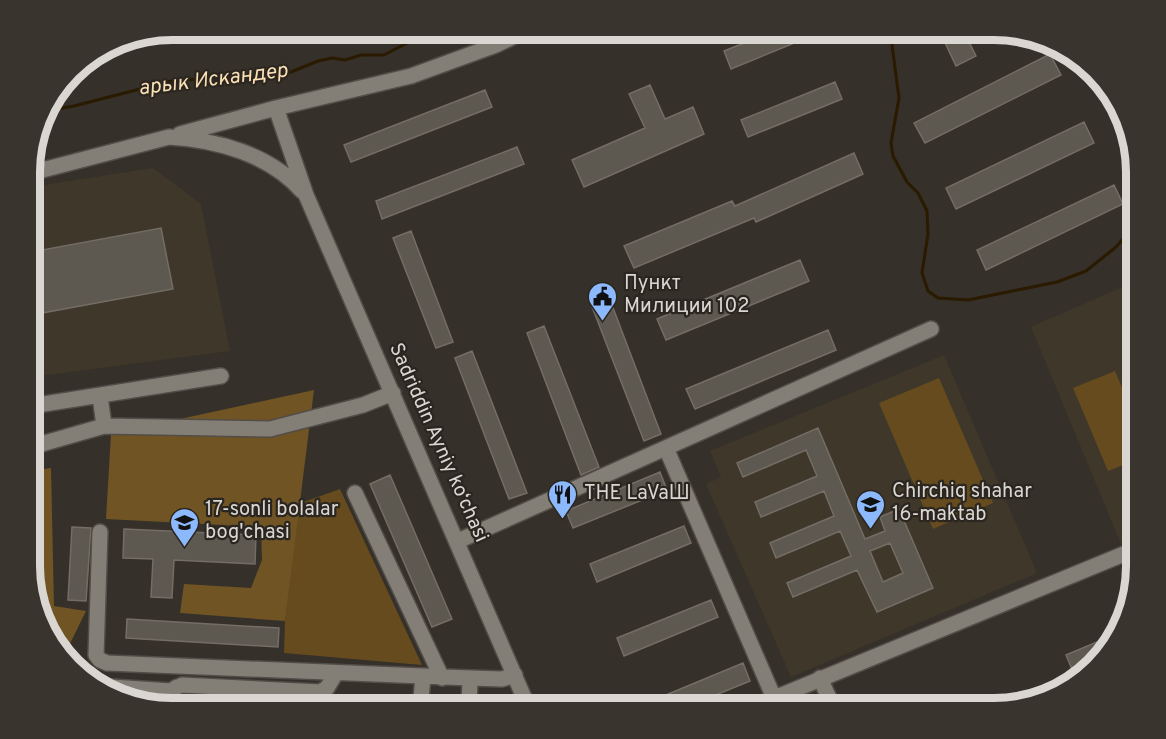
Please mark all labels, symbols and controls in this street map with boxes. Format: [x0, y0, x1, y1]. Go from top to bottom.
water label: арык Искандер [137, 57, 290, 103]
place label: Пункт Милиции 102 [624, 271, 750, 320]
public building icon: Пункт Милиции 102 [587, 280, 619, 322]
street label: Sadriddin Ayniy ko‘chasi [382, 339, 494, 547]
restaurant icon: THE LaVaШ [547, 478, 579, 520]
place label: Chirchiq shahar 16-maktab [892, 479, 1032, 528]
place label: THE LaVaШ [584, 481, 690, 507]
school or university icon: Chirchiq shahar 16-maktab [855, 488, 887, 530]
place label: 17-sonli bolalar bog'chasi [205, 497, 339, 546]
school or university icon: 17-sonli bolalar bog'chasi [168, 506, 200, 548]

